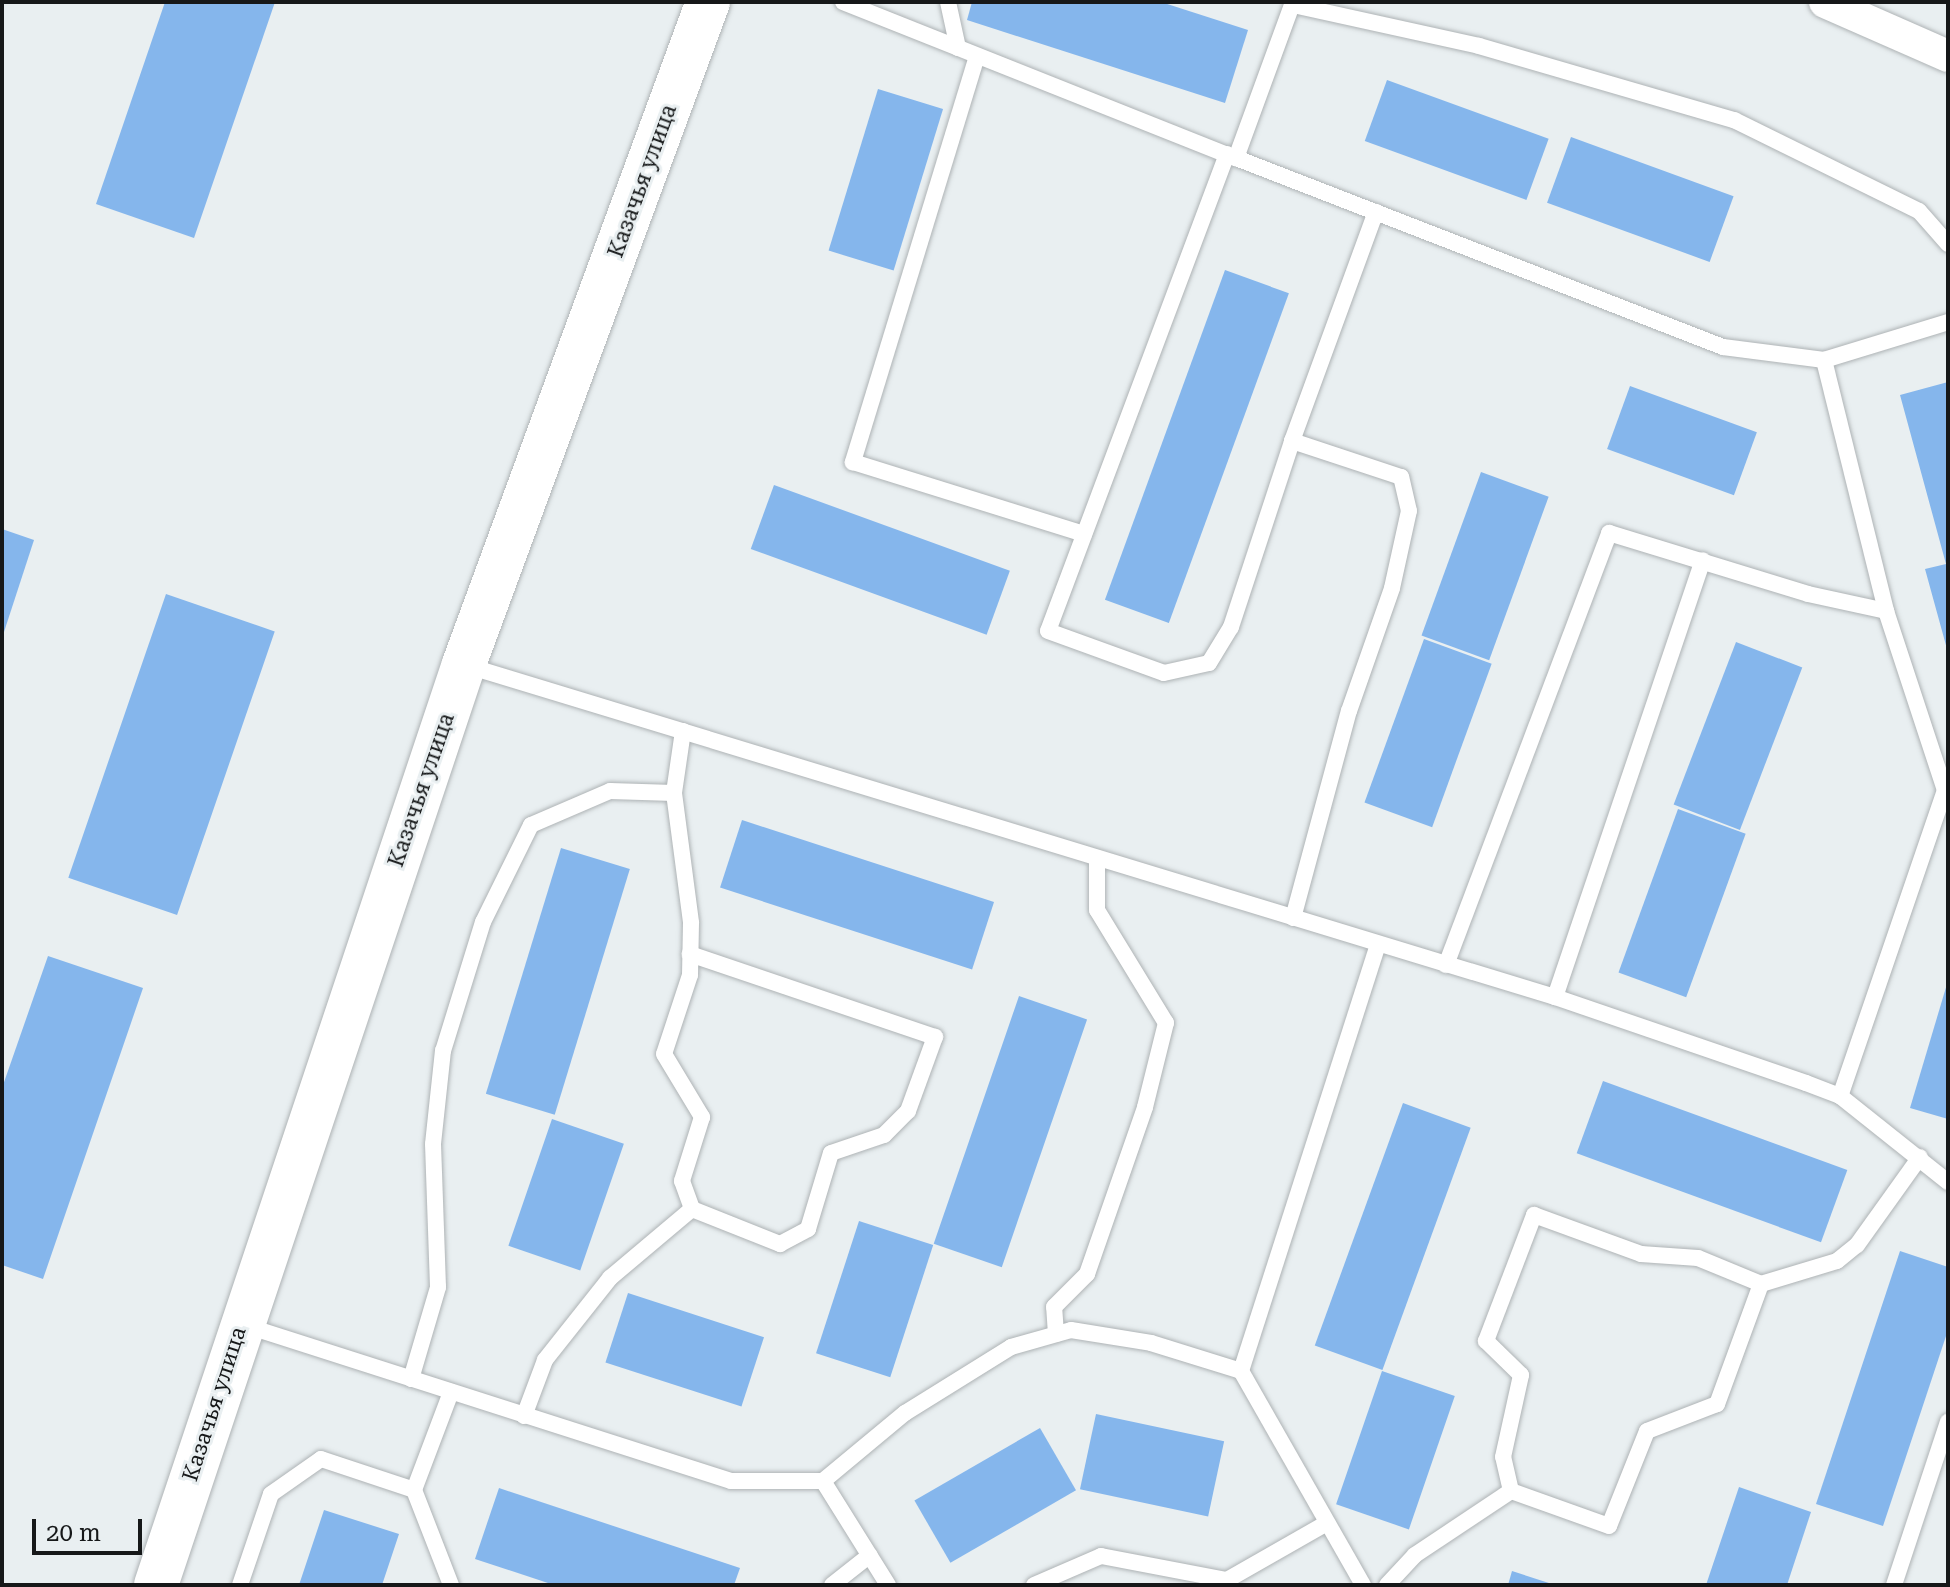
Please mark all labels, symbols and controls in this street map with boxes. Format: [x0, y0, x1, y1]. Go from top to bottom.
street label: Казачья улица [602, 101, 682, 261]
street label: Казачья улица [382, 710, 460, 870]
street label: Казачья улица [177, 1323, 251, 1485]
scale bar [36, 1503, 146, 1553]
text: 20 m [46, 1519, 101, 1547]

